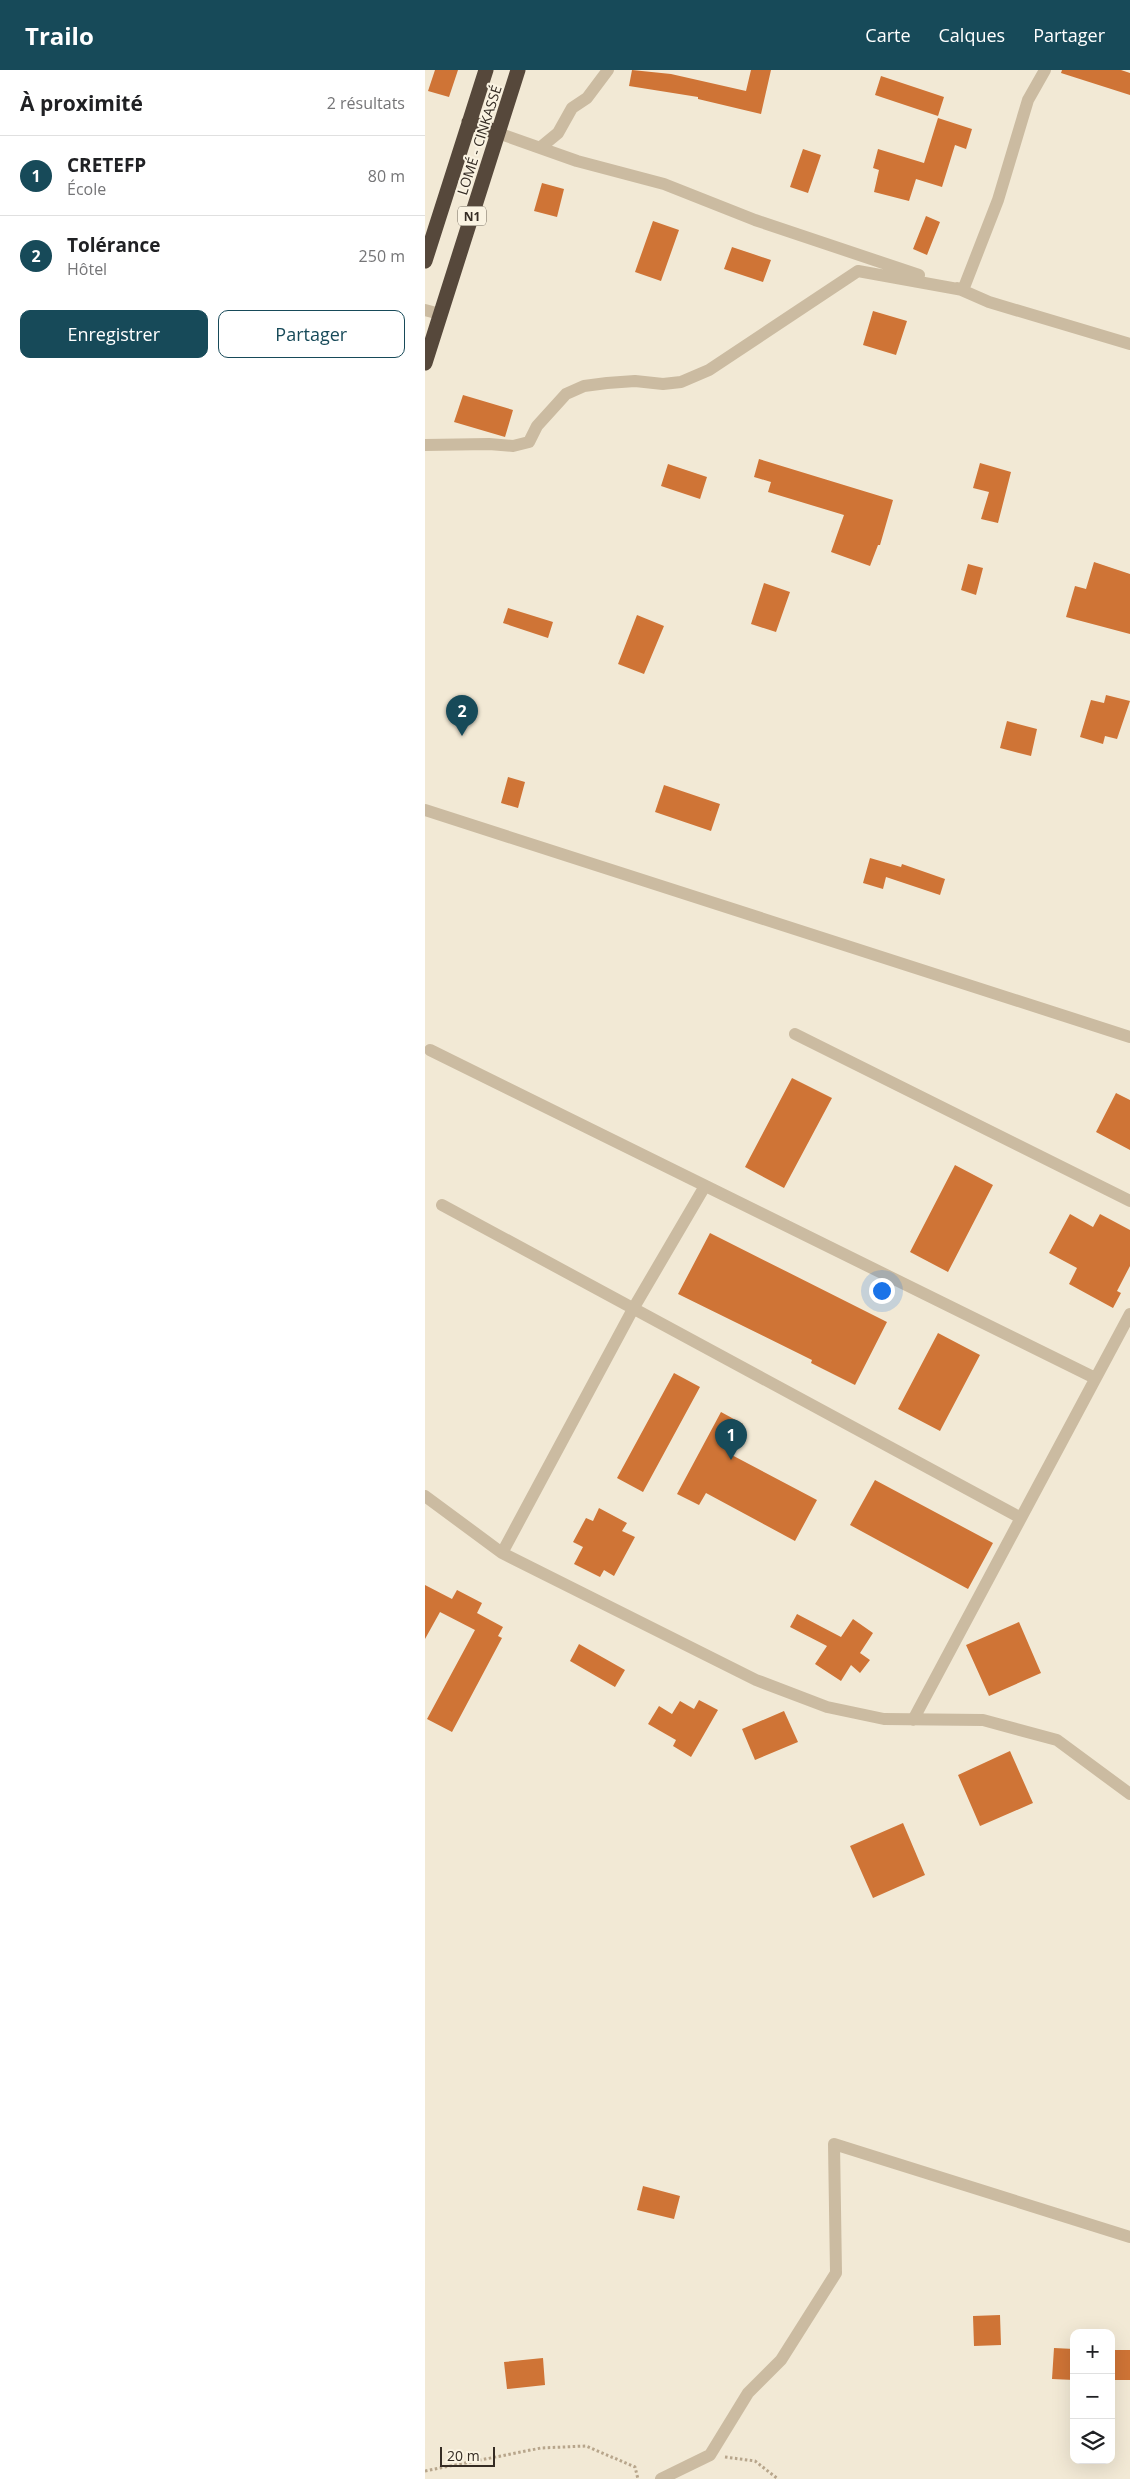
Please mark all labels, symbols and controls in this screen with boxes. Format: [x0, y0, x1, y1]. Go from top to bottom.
text: Trailo [25, 19, 94, 52]
text: Carte [865, 23, 911, 47]
text: Calques [939, 23, 1005, 47]
text: Partager [1033, 23, 1105, 47]
street label: LOMÉ - CINKASSÉ [452, 83, 506, 197]
text: À proximité [20, 89, 143, 117]
text: 2 résultats [327, 92, 405, 114]
text: CRETEFP [67, 152, 146, 178]
text: 1 [31, 165, 41, 187]
text: 80 m [368, 165, 405, 187]
text: École [67, 178, 106, 200]
road number: N1 [458, 206, 486, 226]
text: Tolérance [67, 232, 160, 258]
text: 2 [31, 245, 41, 267]
text: 250 m [359, 245, 405, 267]
text: Hôtel [67, 258, 107, 280]
button: Enregistrer [20, 310, 208, 358]
button: Partager [218, 310, 405, 358]
pin: 2 [446, 695, 478, 736]
your location [869, 1278, 895, 1304]
pin: 1 [715, 1419, 747, 1460]
map controls [1070, 2329, 1115, 2464]
button: + [1070, 2329, 1115, 2374]
button: − [1070, 2374, 1115, 2419]
button: layers [1070, 2419, 1115, 2464]
scale bar [440, 2444, 495, 2467]
text: 20 m [447, 2446, 480, 2465]

